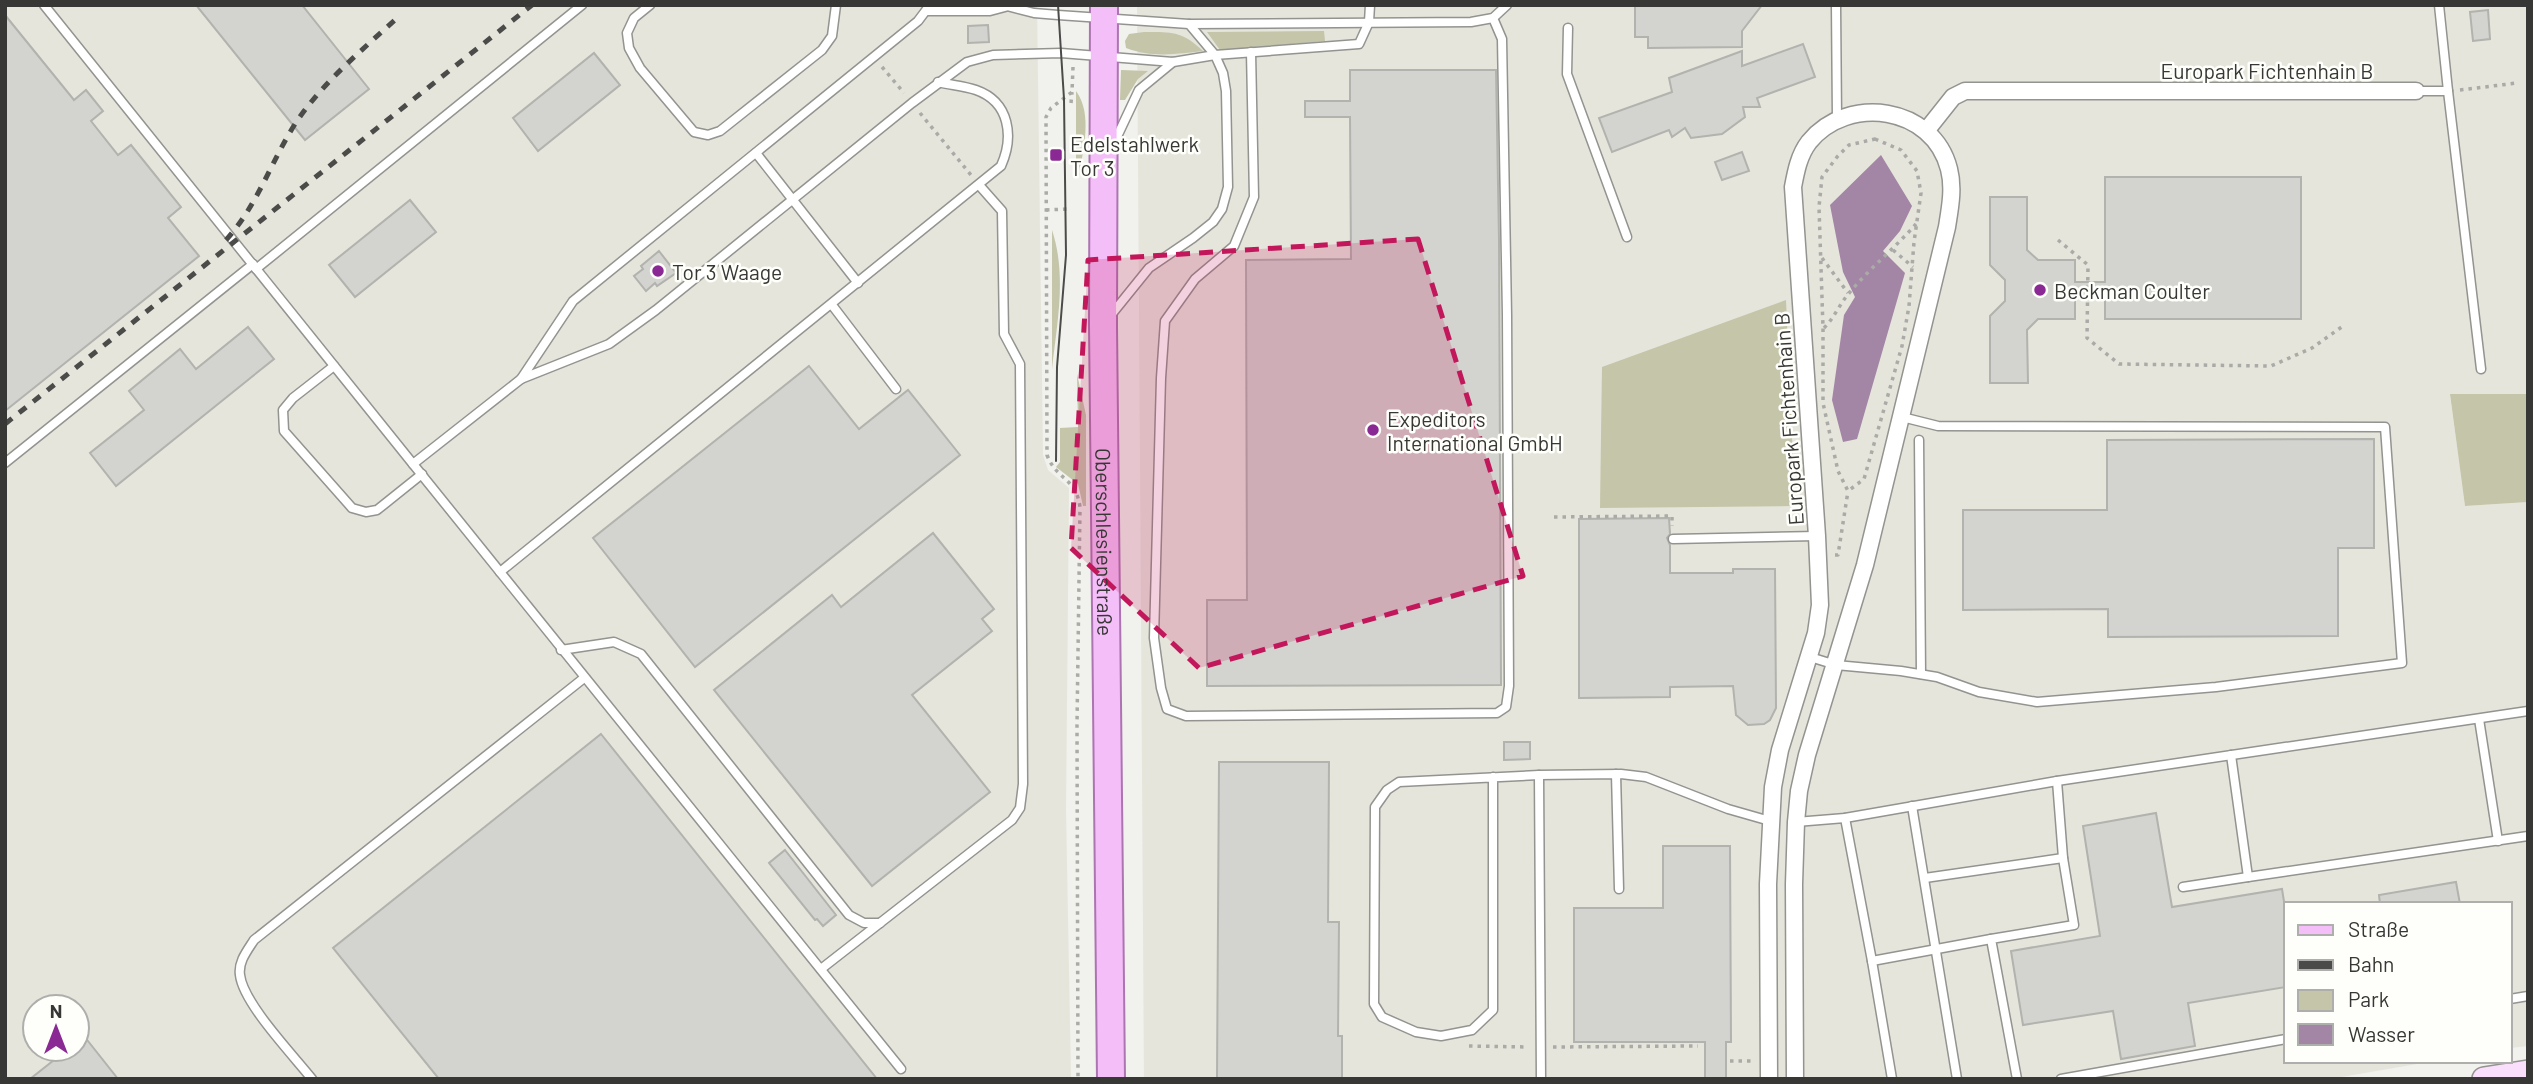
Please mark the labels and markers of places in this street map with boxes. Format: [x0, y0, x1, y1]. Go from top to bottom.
place label: Edelstahlwerk Tor 3 [1070, 131, 1199, 180]
marker: Edelstahlwerk Tor 3 [1048, 147, 1064, 163]
place label: Tor 3 Waage [672, 259, 782, 284]
marker: Tor 3 Waage [650, 263, 666, 279]
place label: Beckman Coulter [2054, 278, 2210, 303]
marker: Beckman Coulter [2032, 282, 2048, 298]
place label: Expeditors International GmbH [1387, 406, 1563, 455]
marker: Expeditors International GmbH [1365, 422, 1381, 438]

